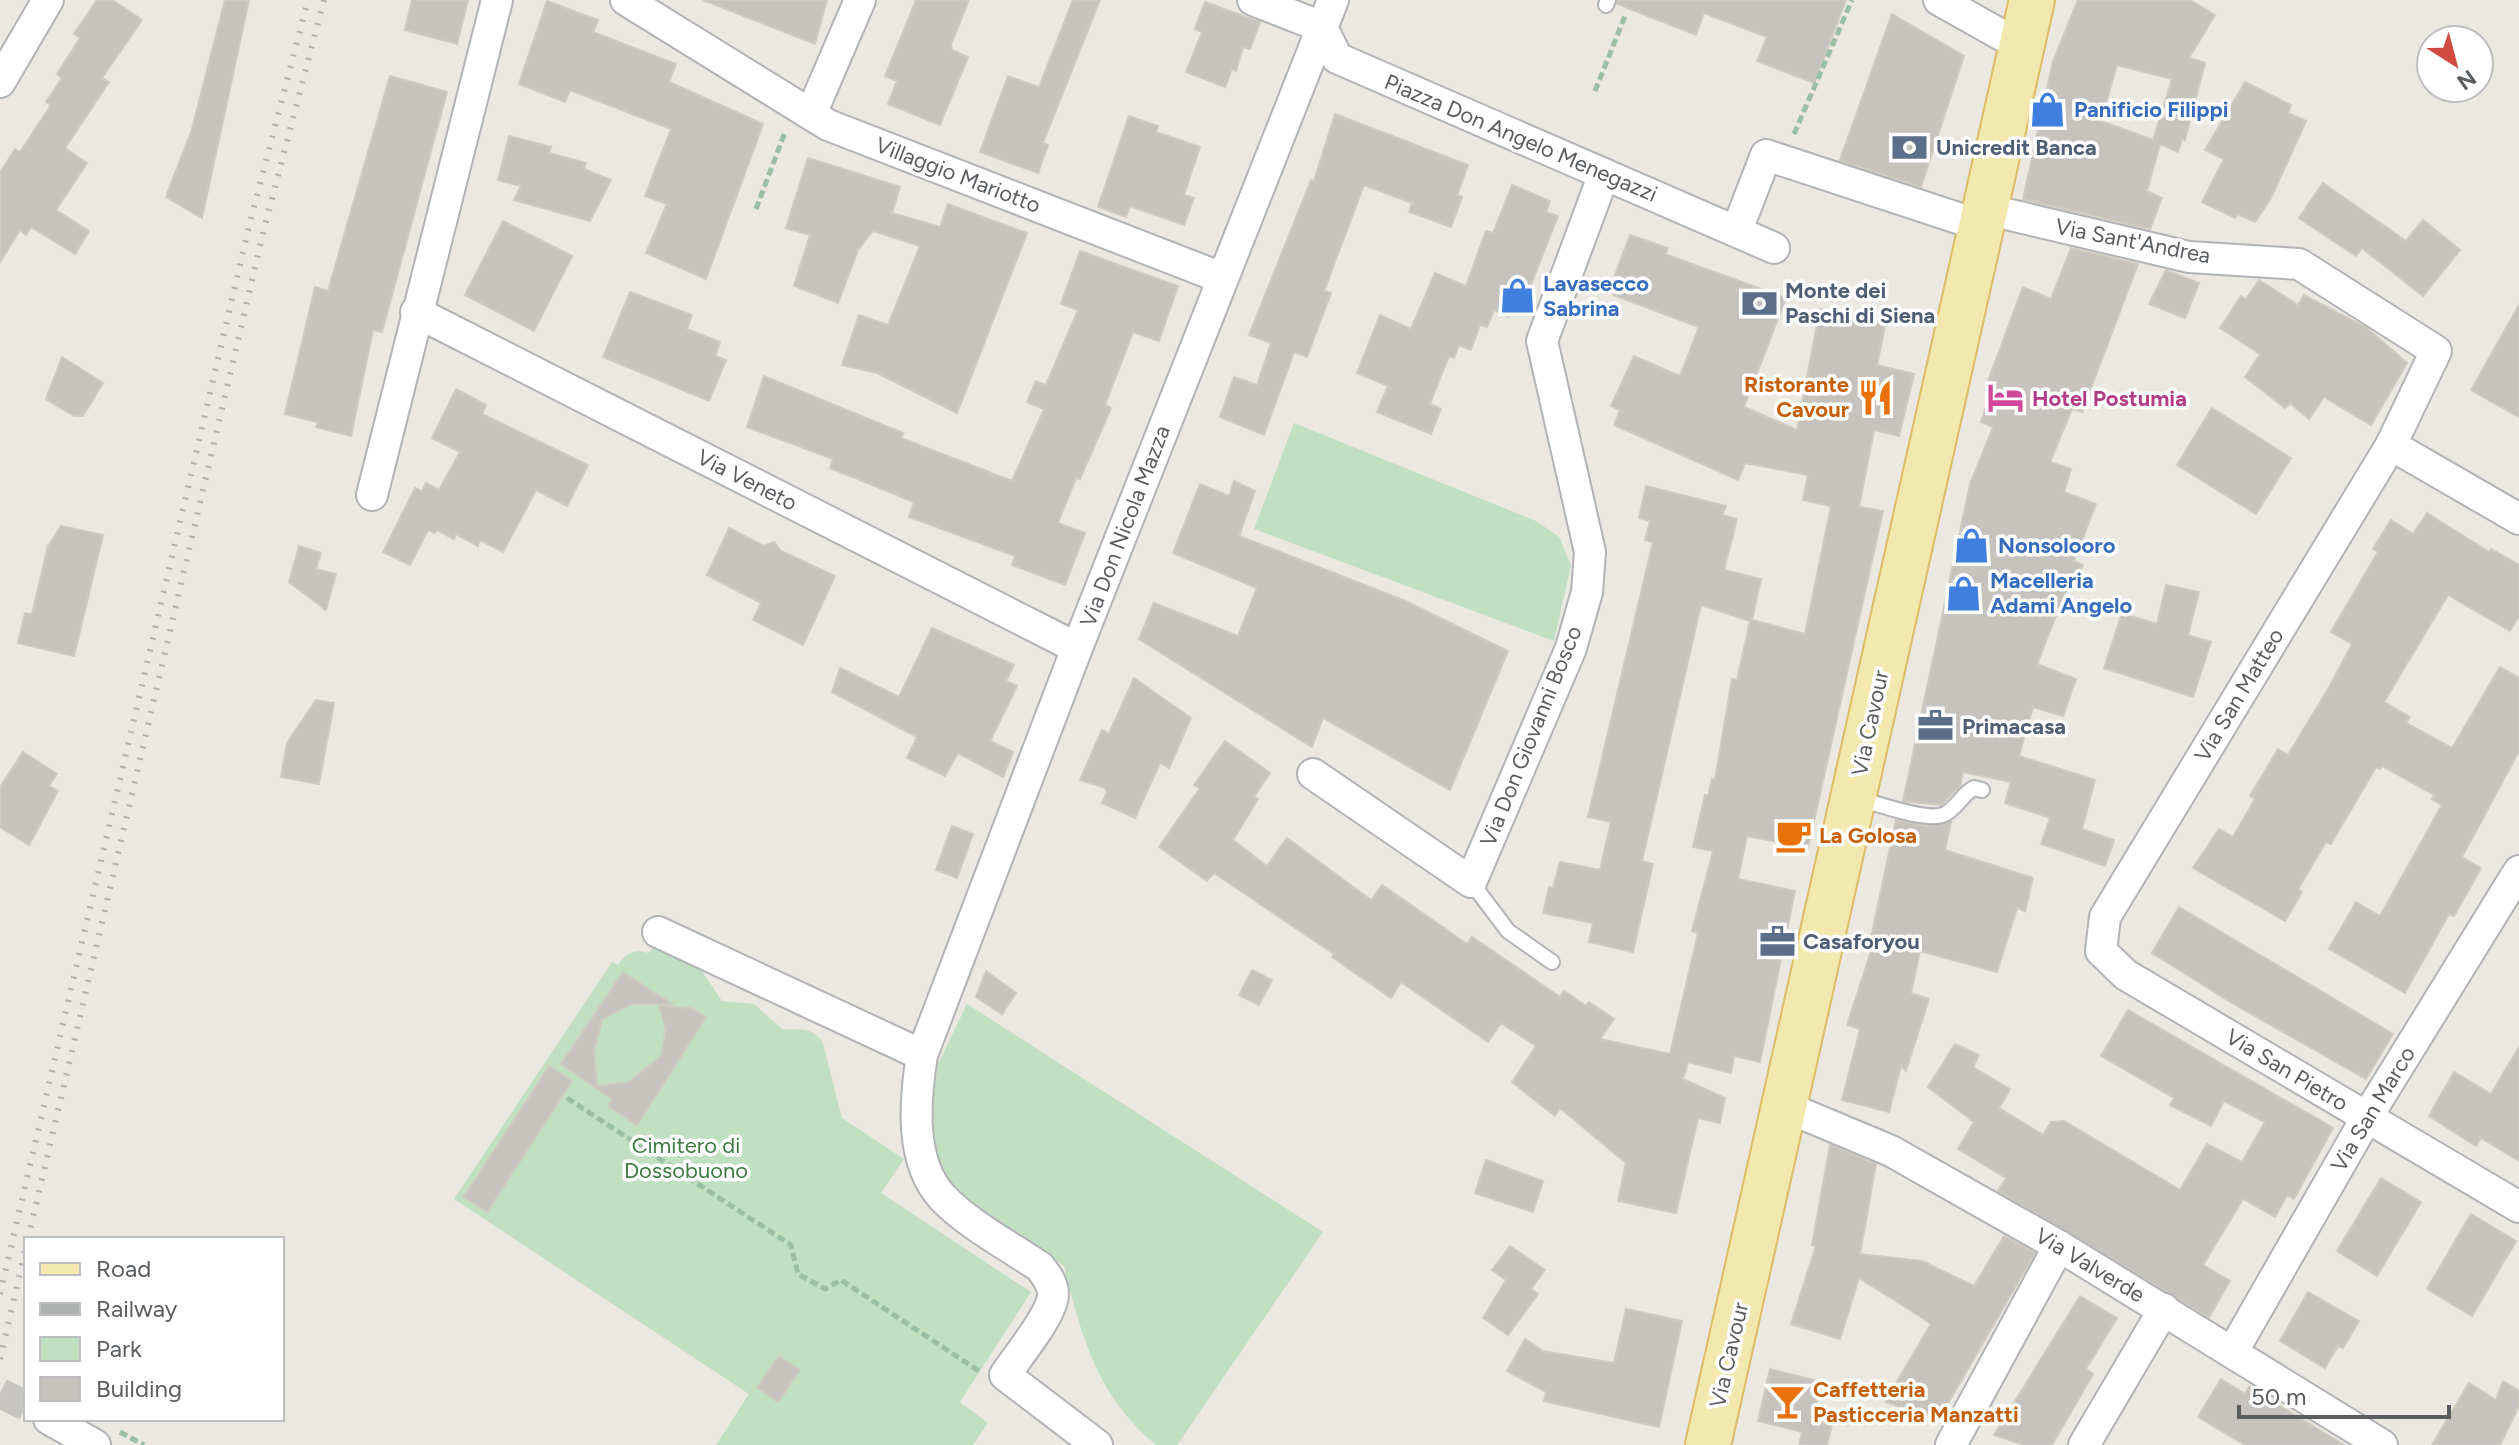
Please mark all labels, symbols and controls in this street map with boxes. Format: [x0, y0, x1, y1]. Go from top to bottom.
north arrow [2415, 24, 2495, 104]
text: N [2452, 64, 2481, 96]
street label: Piazza Don Angelo Menegazzi [1380, 68, 1662, 208]
shop icon: Panificio Filippi [2029, 90, 2067, 128]
place label: Panificio Filippi [2074, 96, 2229, 123]
bank icon: Unicredit Banca [1891, 128, 1929, 166]
street label: Villaggio Mariotto [872, 131, 1044, 219]
place label: Unicredit Banca [1936, 134, 2097, 161]
street label: Via Sant'Andrea [2053, 213, 2213, 269]
place label: Lavasecco Sabrina [1543, 270, 1649, 322]
shop icon: Lavasecco Sabrina [1498, 277, 1536, 315]
place label: Monte dei Paschi di Siena [1785, 277, 1935, 329]
bank icon: Monte dei Paschi di Siena [1740, 284, 1778, 322]
place label: Ristorante Cavour [1744, 371, 1850, 423]
restaurant icon: Ristorante Cavour [1856, 378, 1894, 416]
hotel icon: Hotel Postumia [1987, 379, 2025, 417]
place label: Hotel Postumia [2032, 385, 2187, 412]
street label: Via Don Nicola Mazza [1074, 421, 1176, 631]
street label: Via Veneto [692, 443, 802, 517]
shop icon: Nonsolooro [1953, 526, 1991, 564]
place label: Nonsolooro [1998, 532, 2116, 559]
place label: Macelleria Adami Angelo [1990, 567, 2132, 619]
shop icon: Macelleria Adami Angelo [1945, 574, 1983, 612]
street label: Via Don Giovanni Bosco [1474, 622, 1588, 850]
street label: Via San Matteo [2189, 623, 2289, 767]
street label: Via Cavour [1846, 667, 1895, 778]
office icon: Primacasa [1917, 707, 1955, 745]
place label: Primacasa [1962, 713, 2066, 740]
cafe icon: La Golosa [1774, 816, 1812, 854]
place label: La Golosa [1819, 822, 1917, 849]
office icon: Casaforyou [1758, 922, 1796, 960]
place label: Casaforyou [1803, 928, 1920, 955]
street label: Via San Pietro [2221, 1023, 2353, 1117]
street label: Via San Marco [2325, 1041, 2421, 1177]
park label: Cimitero di Dossobuono [624, 1132, 748, 1184]
street label: Via Valverde [2030, 1222, 2150, 1308]
legend [24, 1237, 284, 1421]
text: Road [96, 1254, 151, 1283]
text: Railway [96, 1294, 178, 1323]
street label: Via Cavour [1704, 1299, 1754, 1410]
text: Park [96, 1334, 142, 1363]
scale bar [2239, 1369, 2449, 1419]
text: Building [96, 1374, 182, 1403]
place label: Caffetteria Pasticceria Manzatti [1813, 1376, 2019, 1428]
text: 50 m [2251, 1382, 2307, 1411]
bar icon: Caffetteria Pasticceria Manzatti [1768, 1383, 1806, 1421]

